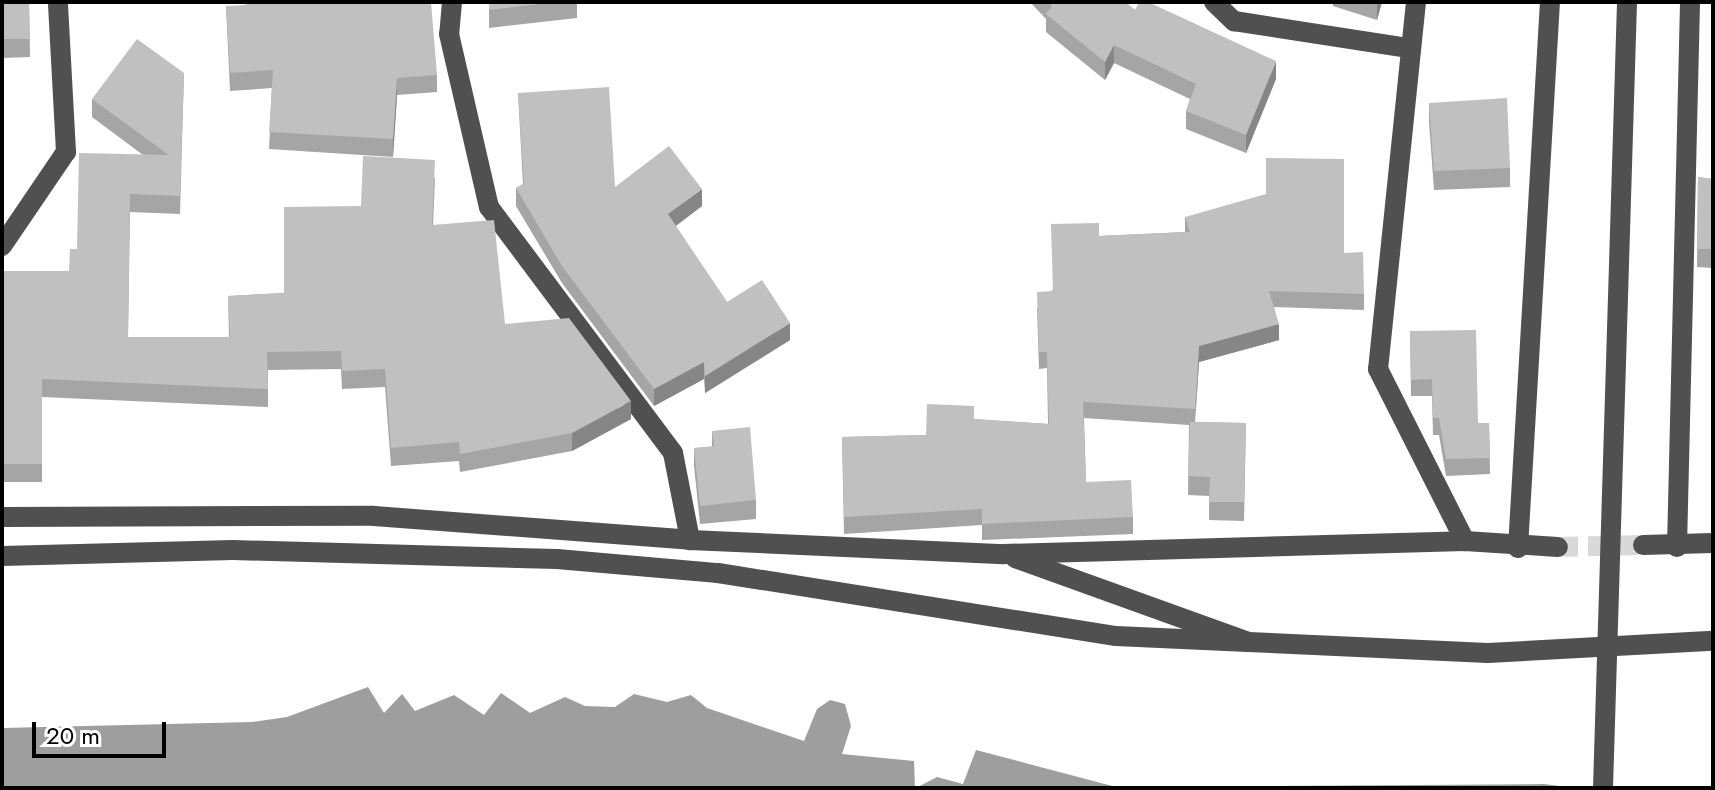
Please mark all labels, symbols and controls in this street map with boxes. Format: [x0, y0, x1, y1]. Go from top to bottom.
scale bar [36, 706, 170, 756]
text: 20 m [46, 718, 100, 753]

